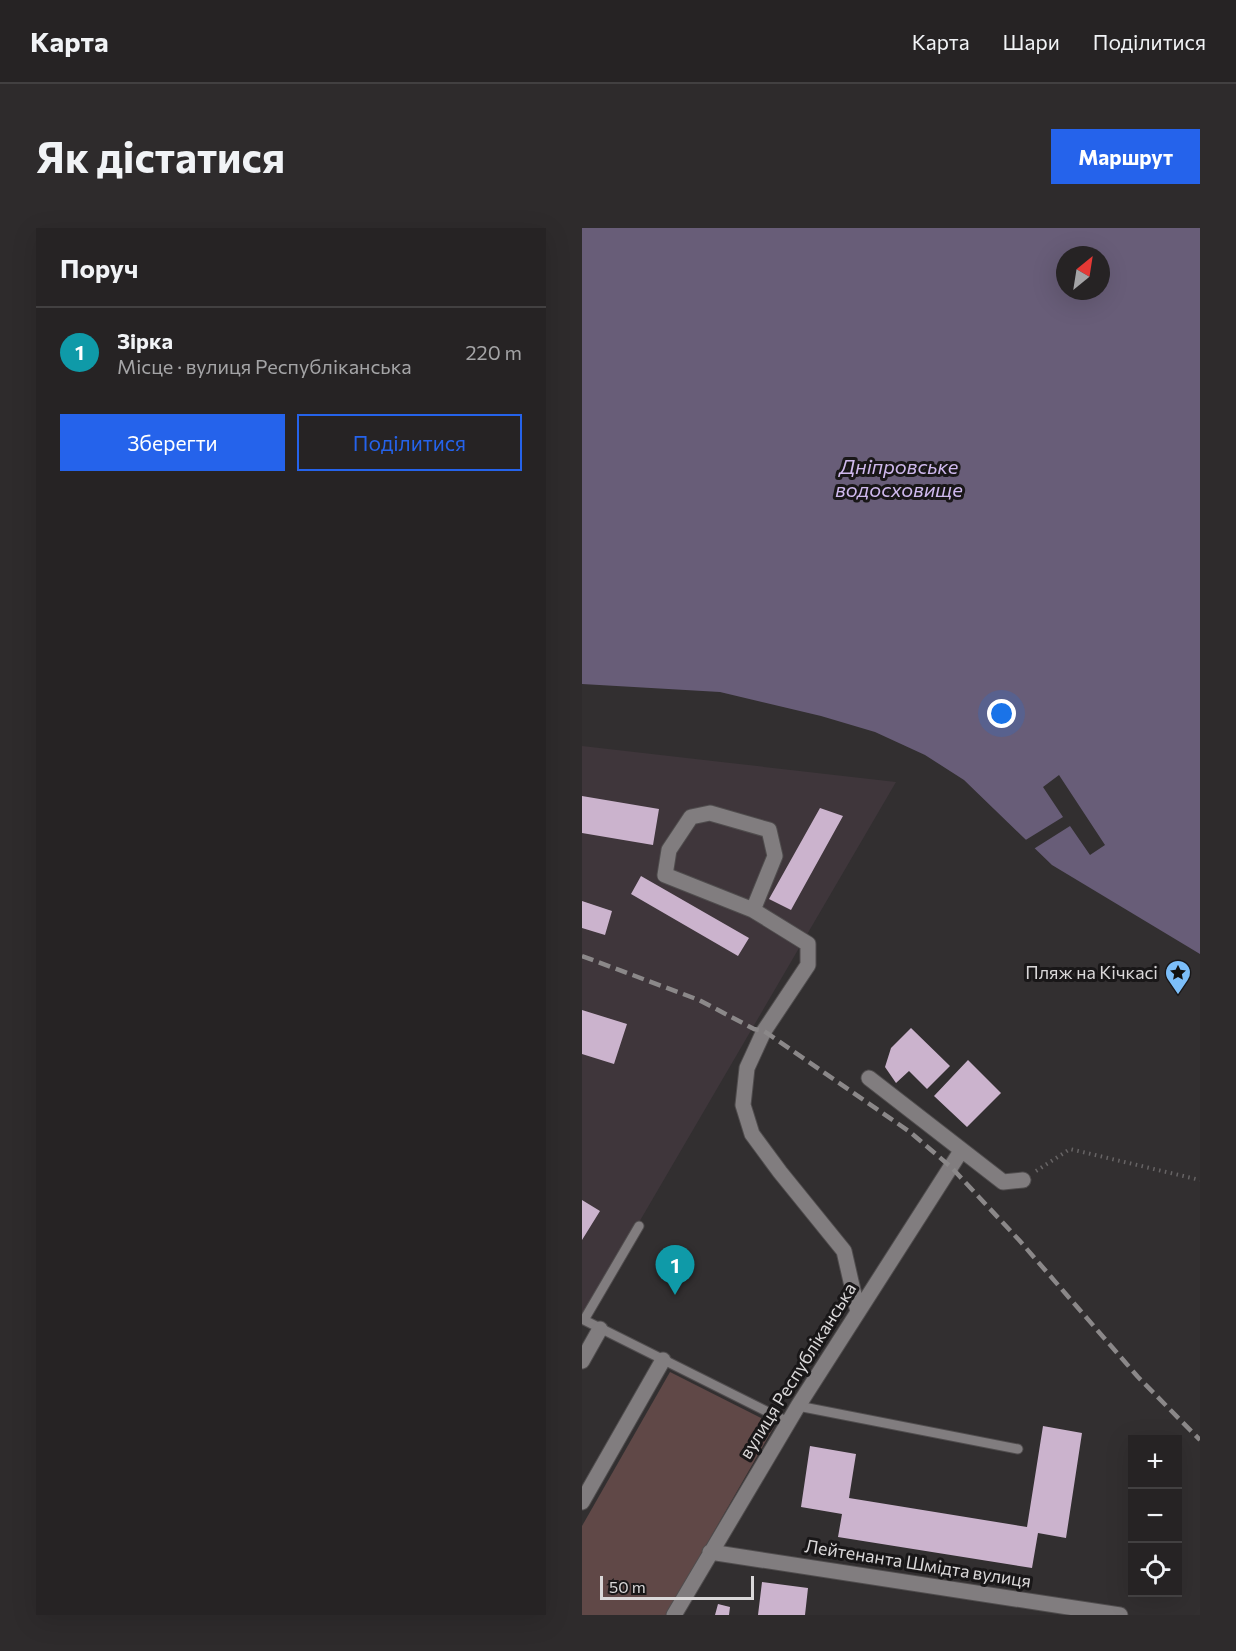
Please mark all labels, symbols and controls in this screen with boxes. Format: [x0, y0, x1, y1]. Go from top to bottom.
text: Карта [30, 24, 109, 58]
text: Карта [912, 29, 970, 54]
text: Шари [1003, 29, 1060, 54]
text: Поділитися [1093, 29, 1206, 54]
button: Маршрут [1051, 129, 1200, 184]
text: Як дістатися [36, 130, 285, 182]
north arrow [1056, 246, 1110, 300]
text: Поруч [60, 252, 138, 283]
text: Зірка [117, 327, 173, 354]
text: 1 [75, 340, 84, 364]
text: 220 m [466, 340, 522, 364]
text: Місце · вулиця Республіканська [117, 354, 412, 378]
button: Зберегти [60, 414, 285, 471]
button: Поділитися [297, 414, 522, 471]
water label: Дніпровське водосховище [835, 454, 963, 501]
your location [987, 699, 1016, 728]
place icon: Пляж на Кічкасі [1163, 958, 1193, 996]
place label: Пляж на Кічкасі [1025, 961, 1158, 983]
pin: 1 [656, 1246, 694, 1295]
street label: вулиця Республіканська [734, 1278, 860, 1463]
map controls [1128, 1435, 1182, 1597]
button: + [1128, 1435, 1182, 1489]
button: − [1128, 1489, 1182, 1543]
street label: Лейтенанта Шмідта вулиця [803, 1534, 1033, 1592]
button: locate [1128, 1543, 1182, 1597]
scale bar [600, 1573, 754, 1600]
text: 50 m [609, 1577, 646, 1596]

